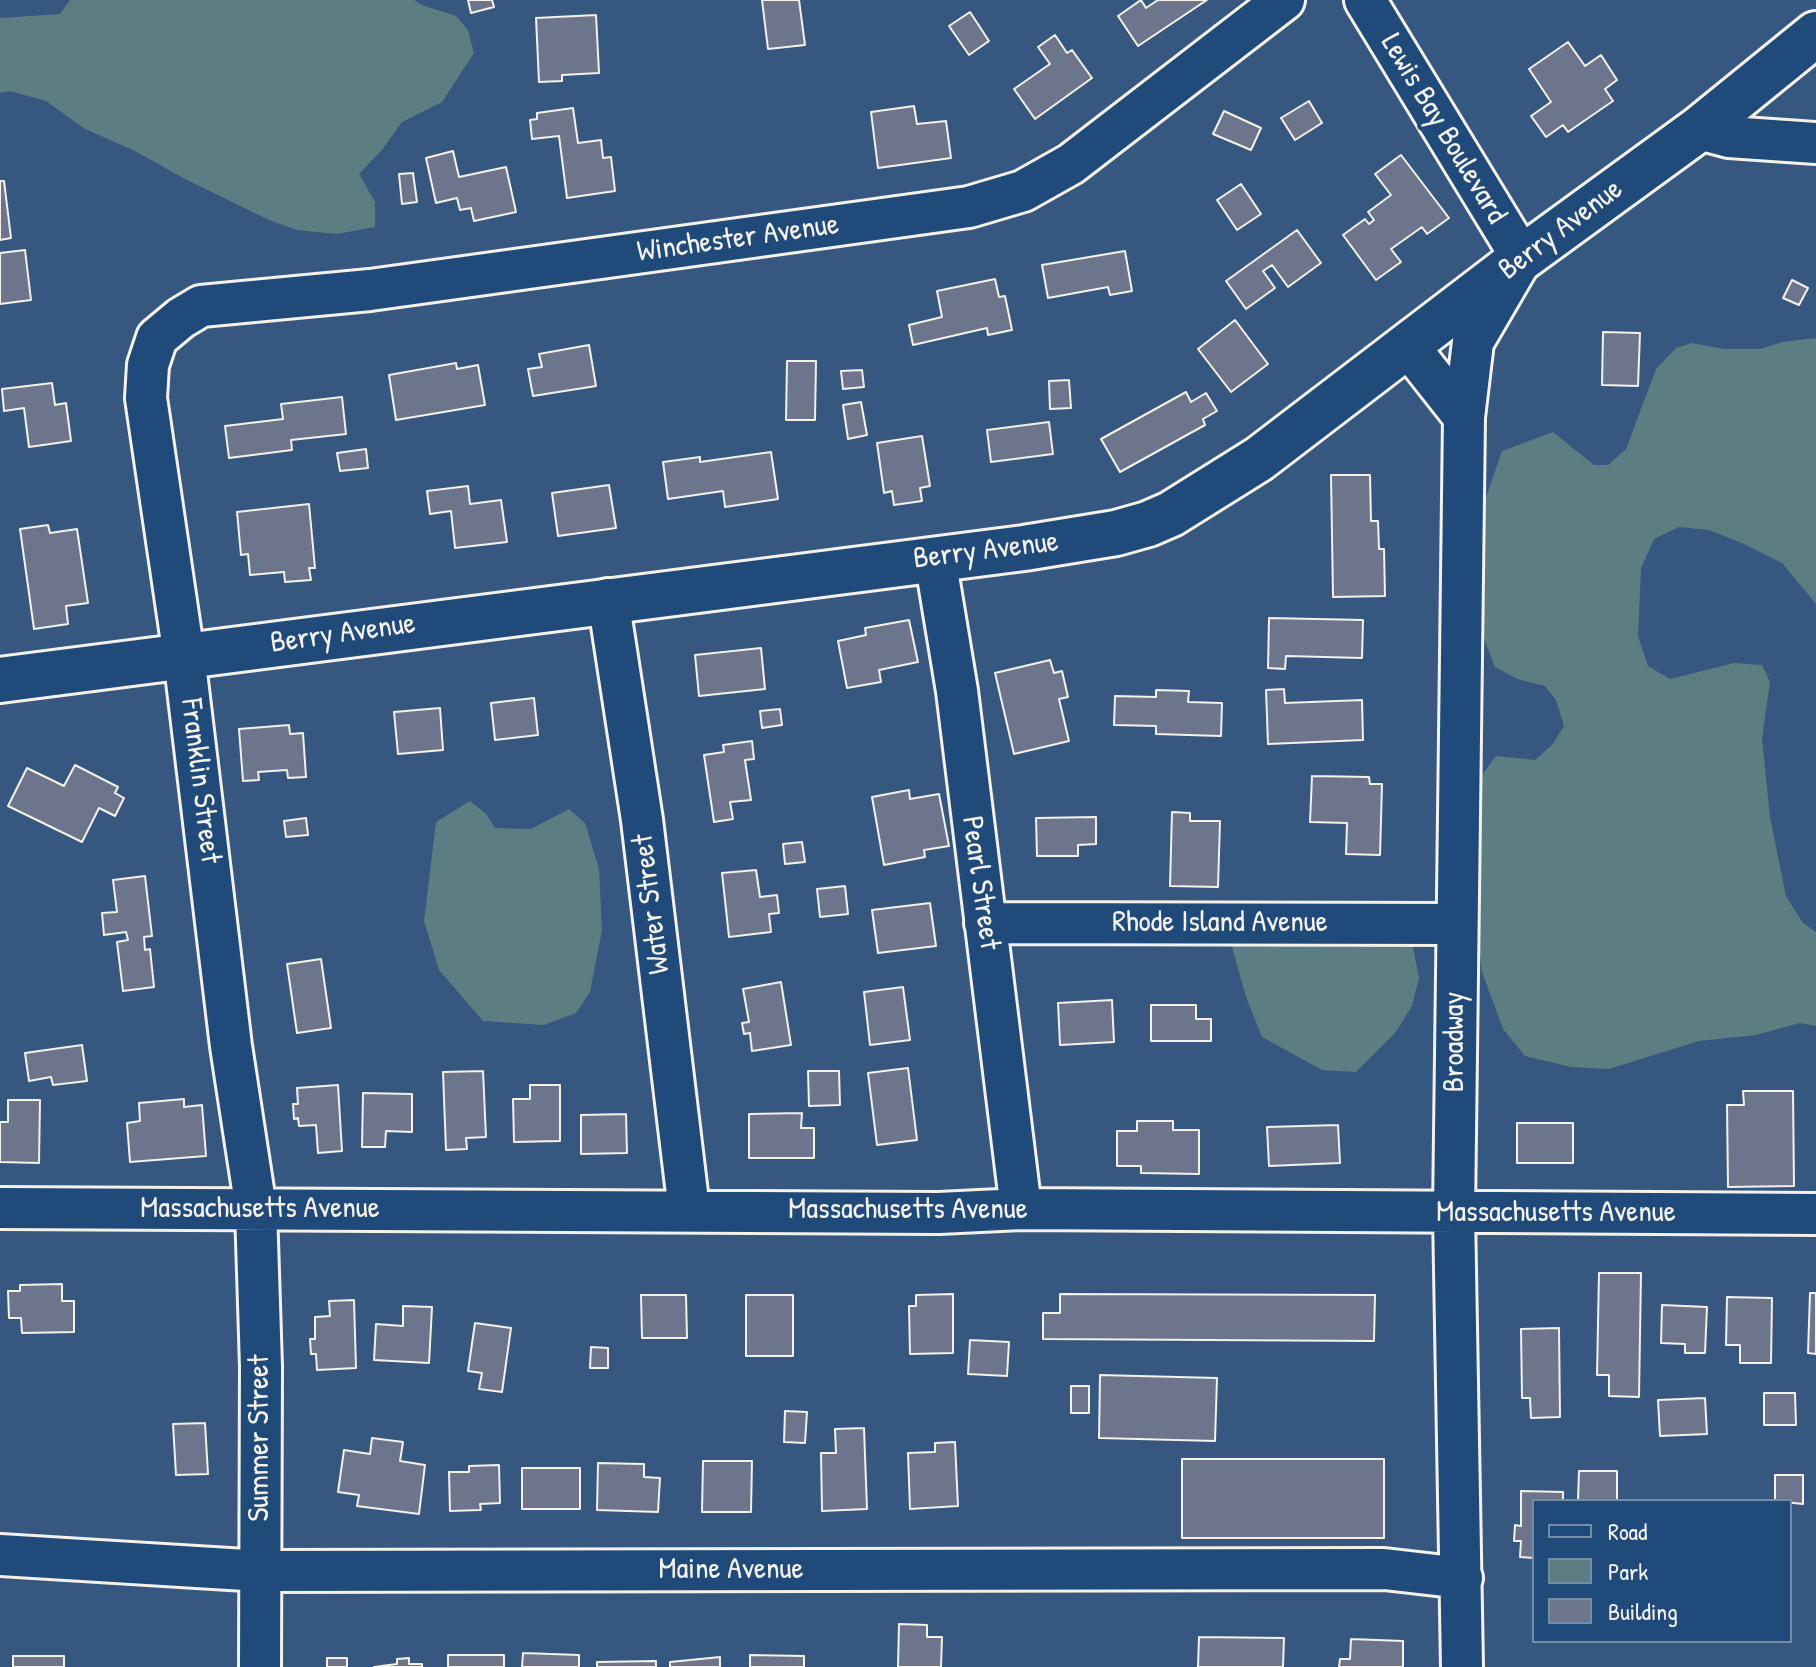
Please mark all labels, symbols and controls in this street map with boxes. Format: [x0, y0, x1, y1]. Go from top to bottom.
street label: Lewis Bay Boulevard [1372, 28, 1514, 230]
street label: Berry Avenue [1492, 172, 1630, 288]
street label: Winchester Avenue [635, 207, 841, 271]
street label: Berry Avenue [911, 524, 1061, 578]
street label: Berry Avenue [268, 606, 418, 662]
street label: Franklin Street [172, 697, 228, 865]
street label: Pearl Street [953, 814, 1007, 952]
street label: Water Street [626, 832, 678, 976]
street label: Rhode Island Avenue [1112, 905, 1328, 941]
street label: Broadway [1437, 992, 1473, 1092]
street label: Massachusetts Avenue [140, 1191, 380, 1227]
street label: Massachusetts Avenue [788, 1192, 1028, 1228]
street label: Massachusetts Avenue [1436, 1195, 1676, 1231]
street label: Summer Street [242, 1355, 278, 1521]
legend [1532, 1499, 1792, 1643]
text: Road [1608, 1515, 1647, 1547]
street label: Maine Avenue [659, 1552, 803, 1588]
text: Park [1608, 1555, 1648, 1587]
text: Building [1608, 1595, 1678, 1627]

